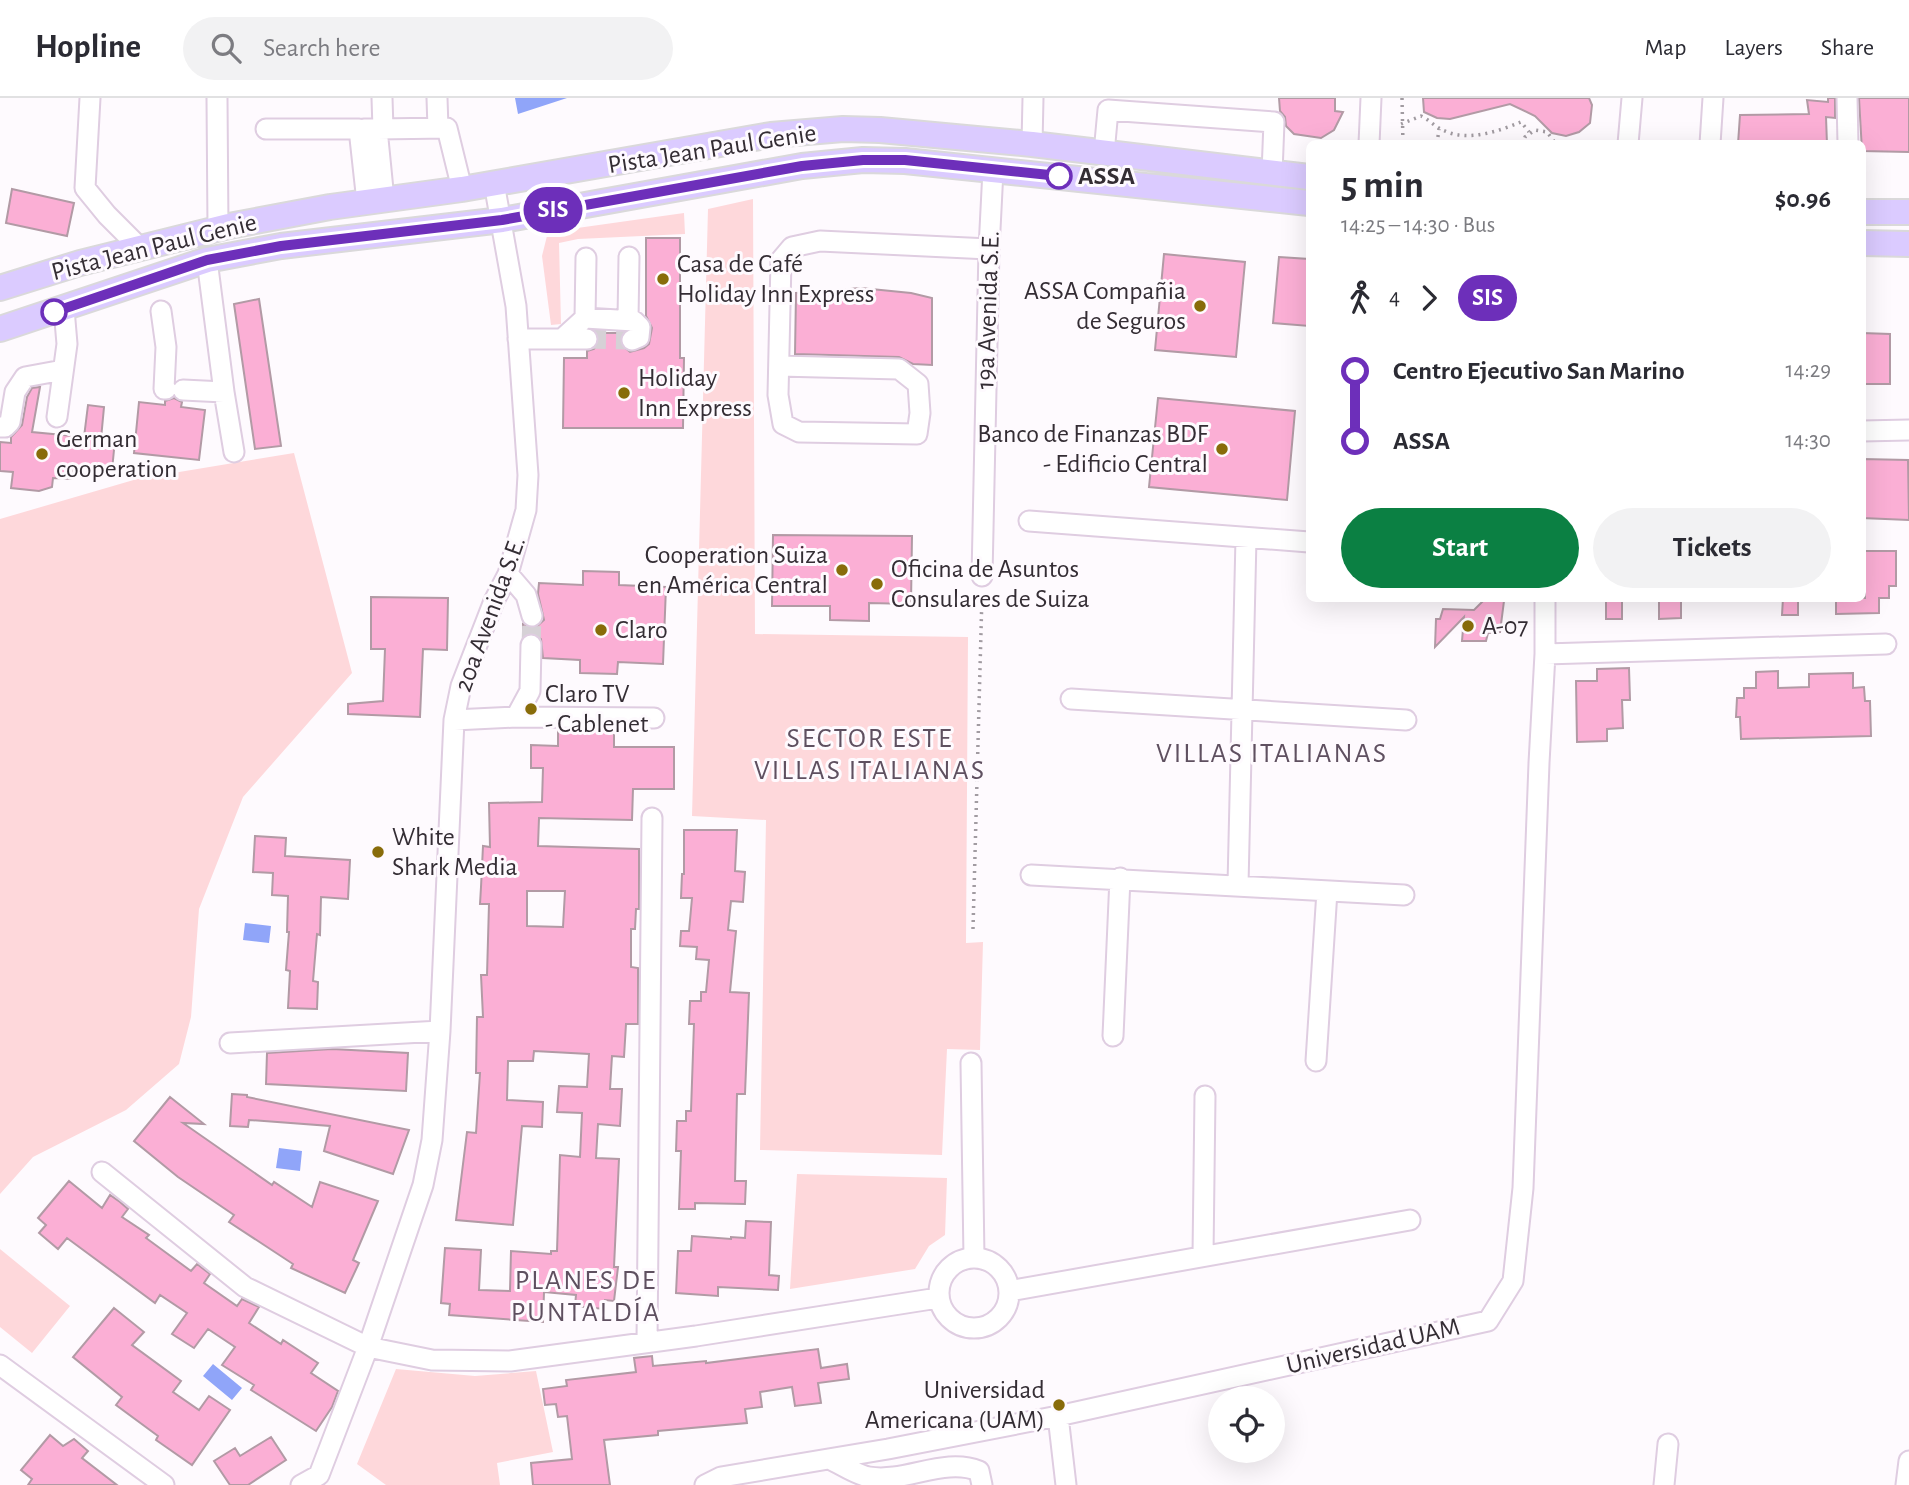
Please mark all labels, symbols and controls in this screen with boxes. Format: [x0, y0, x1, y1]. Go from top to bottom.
search box [183, 17, 673, 80]
icon: search [207, 29, 245, 67]
text: Hopline [35, 31, 141, 64]
text: Search here [263, 35, 381, 61]
text: Map [1644, 36, 1686, 60]
text: Layers [1724, 36, 1783, 60]
text: Share [1821, 36, 1874, 60]
street label: Pista Jean Paul Genie [606, 120, 818, 178]
marker: ASSA [1046, 163, 1072, 189]
place label: ASSA [1078, 163, 1135, 189]
text: 5 min [1341, 167, 1424, 205]
text: $0.96 [1775, 186, 1831, 212]
line badge: SIS [513, 187, 593, 233]
text: SIS [538, 198, 568, 222]
street label: Pista Jean Paul Genie [49, 209, 259, 285]
text: 14:25 – 14:30 · Bus [1341, 214, 1495, 237]
street label: 19a Avenida S.E. [972, 230, 1004, 390]
place label: Casa de Café Holiday Inn Express [677, 251, 874, 307]
marker: Casa de Café Holiday Inn Express [655, 271, 671, 287]
place label: ASSA Compañia de Seguros [1024, 278, 1186, 334]
icon: walk [1341, 279, 1379, 317]
icon: forward [1410, 279, 1448, 317]
text: 4 [1389, 286, 1400, 309]
text: SIS [1472, 286, 1503, 310]
marker: ASSA Compañia de Seguros [1192, 298, 1208, 314]
unlabelled marker [41, 299, 67, 325]
text: Centro Ejecutivo San Marino [1393, 358, 1685, 384]
text: 14:29 [1785, 359, 1831, 382]
place label: Holiday Inn Express [638, 365, 752, 421]
marker: Holiday Inn Express [616, 385, 632, 401]
place label: Banco de Finanzas BDF - Edificio Central [977, 421, 1209, 477]
place label: German cooperation [56, 426, 177, 482]
text: ASSA [1393, 428, 1450, 454]
text: 14:30 [1785, 429, 1831, 452]
marker: Banco de Finanzas BDF - Edificio Central [1214, 441, 1230, 457]
marker: German cooperation [34, 446, 50, 462]
button: Start [1341, 508, 1579, 588]
button: Tickets [1593, 508, 1831, 588]
street label: 20a Avenida S.E. [450, 533, 530, 695]
place label: Cooperation Suiza en América Central [637, 542, 828, 598]
place label: Oficina de Asuntos Consulares de Suiza [891, 556, 1090, 612]
marker: Cooperation Suiza en América Central [834, 562, 850, 578]
marker: Oficina de Asuntos Consulares de Suiza [869, 576, 885, 592]
place label: A-07 [1482, 613, 1528, 639]
place label: Claro [615, 617, 668, 643]
marker: A-07 [1460, 618, 1476, 634]
marker: Claro [593, 622, 609, 638]
place label: Claro TV - Cablenet [545, 681, 648, 737]
marker: Claro TV - Cablenet [523, 701, 539, 717]
district label: SECTOR ESTE VILLAS ITALIANAS [754, 725, 986, 785]
district label: VILLAS ITALIANAS [1156, 740, 1388, 768]
place label: White Shark Media [392, 824, 518, 880]
marker: White Shark Media [370, 844, 386, 860]
district label: PLANES DE PUNTALDÍA [511, 1267, 661, 1327]
street label: Universidad UAM [1284, 1313, 1462, 1379]
place label: Universidad Americana (UAM) [865, 1377, 1045, 1433]
map controls [1208, 1386, 1285, 1463]
button: locate [1208, 1386, 1285, 1463]
marker: Universidad Americana (UAM) [1051, 1397, 1067, 1413]

